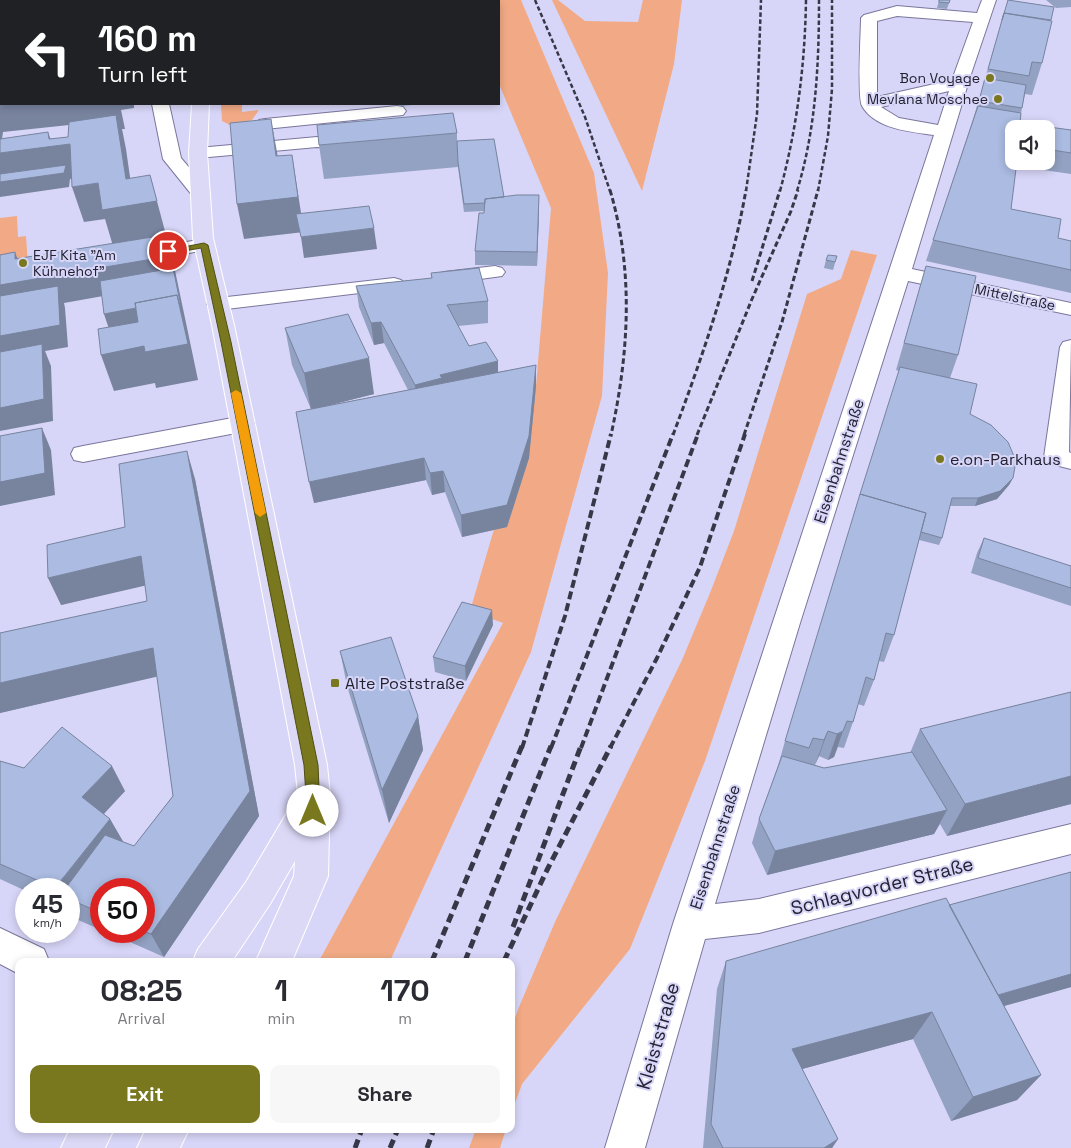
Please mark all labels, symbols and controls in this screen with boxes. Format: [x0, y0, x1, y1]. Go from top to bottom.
text: 160 m [98, 17, 197, 61]
icon: left [15, 20, 80, 85]
text: Turn left [98, 60, 188, 88]
place label: Bon Voyage [900, 69, 980, 87]
marker: Bon Voyage [984, 72, 996, 84]
place label: Mevlana Moschee [867, 90, 988, 108]
marker: Mevlana Moschee [992, 93, 1004, 105]
map controls [1005, 120, 1055, 170]
button: sound [1005, 120, 1055, 170]
pin [147, 230, 189, 272]
icon: arrive [154, 237, 182, 265]
place label: EJF Kita "Am Kühnehof" [33, 246, 116, 280]
marker: EJF Kita "Am Kühnehof" [17, 257, 29, 269]
street label: Mittelstraße [973, 280, 1057, 314]
street label: Eisenbahnstraße [809, 396, 869, 526]
place label: e.on-Parkhaus [950, 449, 1061, 470]
marker: e.on-Parkhaus [934, 453, 946, 465]
place label: Alte Poststraße [345, 673, 465, 694]
marker: Alte Poststraße [329, 677, 341, 689]
street label: Eisenbahnstraße [685, 782, 745, 912]
position arrow [286, 784, 338, 836]
street label: Schlagvorder Straße [788, 851, 976, 921]
speed limit sign: 50 [90, 878, 155, 943]
text: 45 [32, 888, 63, 920]
text: km/h [33, 915, 62, 931]
text: 08:25 [100, 971, 182, 1010]
text: 1 [275, 971, 288, 1010]
text: 170 [380, 971, 430, 1010]
street label: Kleiststraße [631, 980, 685, 1092]
text: Arrival [118, 1008, 165, 1029]
text: min [268, 1008, 295, 1029]
text: m [398, 1008, 412, 1029]
button: Exit [30, 1065, 260, 1123]
button: Share [270, 1065, 500, 1123]

